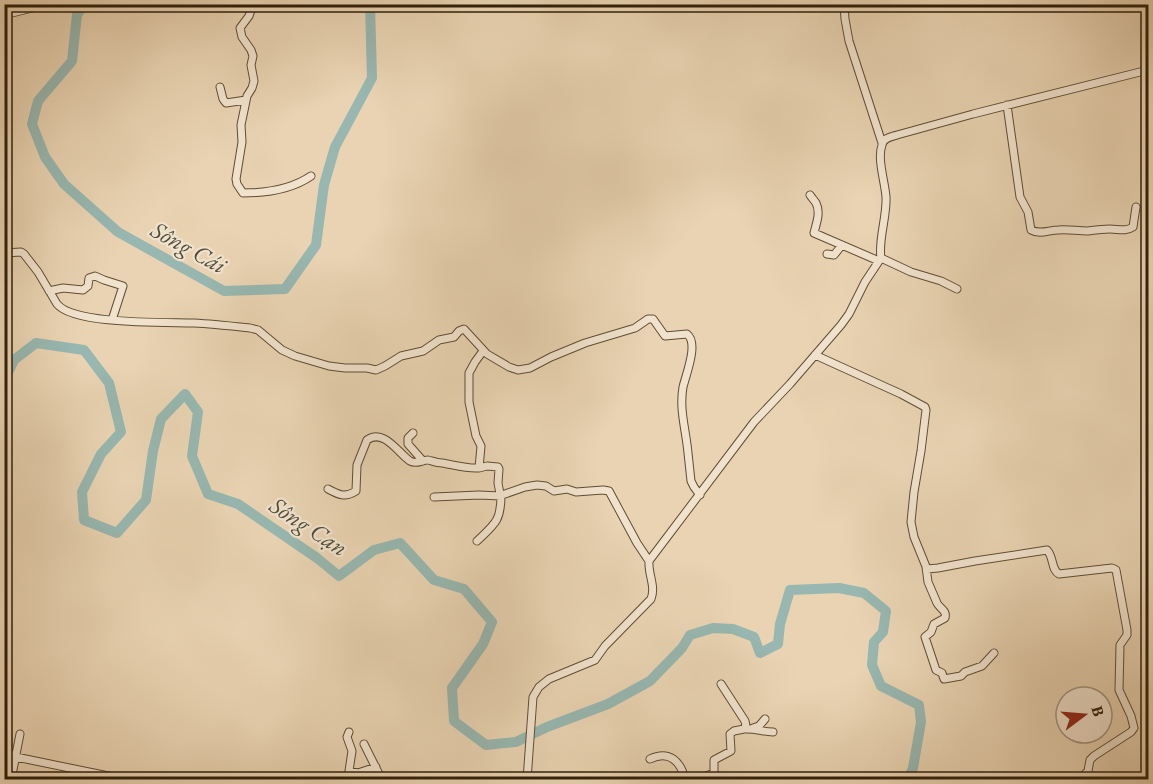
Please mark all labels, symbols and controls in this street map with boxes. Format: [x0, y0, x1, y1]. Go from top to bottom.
water label: Sông Cái [145, 213, 233, 281]
water label: Sông Cạn [263, 489, 354, 563]
north arrow [1054, 685, 1114, 745]
text: B [1086, 703, 1109, 719]

